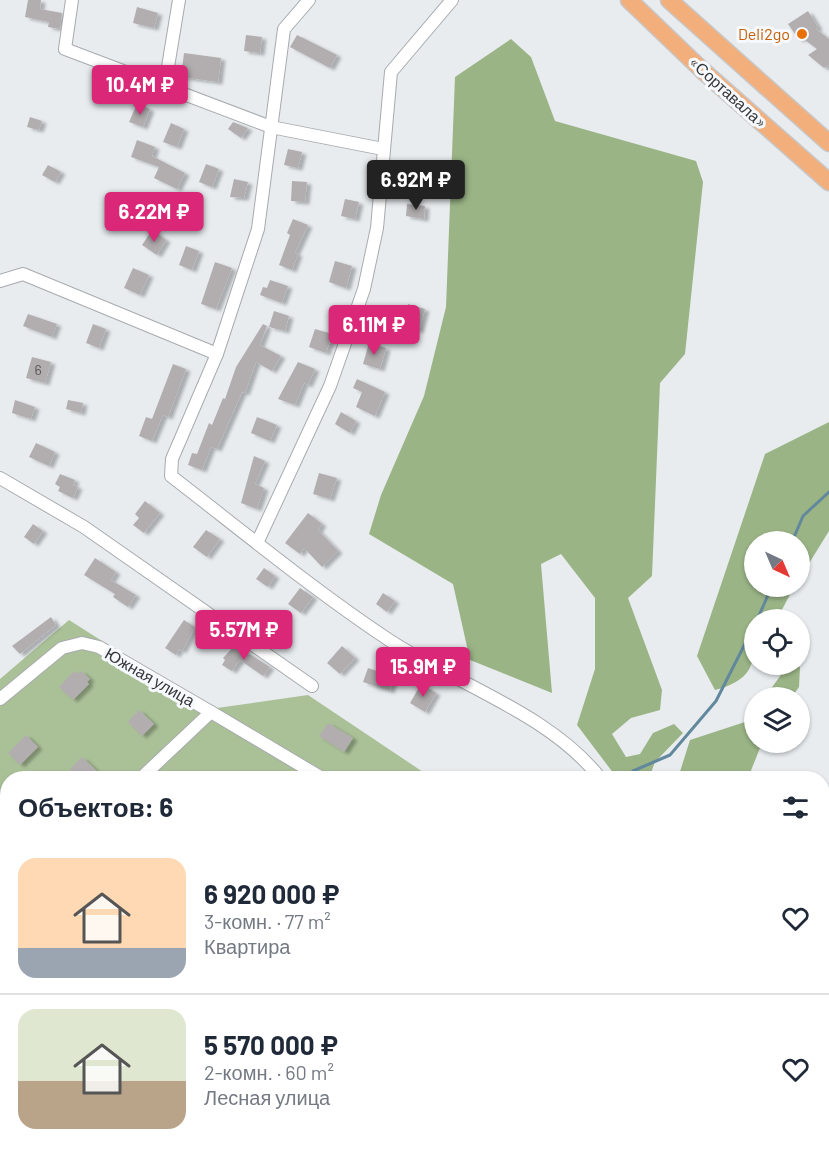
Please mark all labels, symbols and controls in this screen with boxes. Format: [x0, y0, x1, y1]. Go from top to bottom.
place label: Deli2go [738, 24, 790, 43]
marker: Deli2go [795, 27, 809, 41]
street label: «Сортавала» [686, 52, 771, 131]
pin: 10.4M ₽ [85, 65, 195, 116]
text: 10.4M ₽ [106, 72, 174, 96]
pin: 6.92M ₽ [361, 160, 471, 211]
text: 6.92M ₽ [381, 167, 451, 191]
pin: 6.22M ₽ [99, 192, 209, 243]
text: 6.22M ₽ [119, 199, 189, 223]
pin: 6.11M ₽ [319, 305, 429, 356]
text: 6.11M ₽ [343, 312, 405, 336]
house number: 6 [34, 361, 42, 378]
north arrow [744, 531, 810, 597]
map controls [744, 531, 810, 753]
button: locate [744, 609, 810, 675]
pin: 5.57M ₽ [189, 610, 299, 661]
text: 5.57M ₽ [209, 617, 279, 641]
street label: Южная улица [102, 643, 199, 710]
pin: 15.9M ₽ [368, 647, 478, 698]
text: 15.9M ₽ [390, 654, 456, 678]
button: layers [744, 687, 810, 753]
text: Объектов: 6 [18, 791, 173, 822]
icon: filters [779, 791, 812, 824]
text: 6 920 000 ₽ [204, 878, 339, 909]
icon: home [66, 882, 138, 954]
icon: heart [779, 902, 812, 935]
text: 3-комн. · 77 m² [204, 909, 331, 933]
text: Квартира [204, 934, 290, 958]
text: 5 570 000 ₽ [204, 1029, 338, 1060]
icon: home [66, 1033, 138, 1105]
icon: heart [779, 1053, 812, 1086]
text: 2-комн. · 60 m² [204, 1060, 334, 1084]
text: Лесная улица [204, 1085, 330, 1109]

